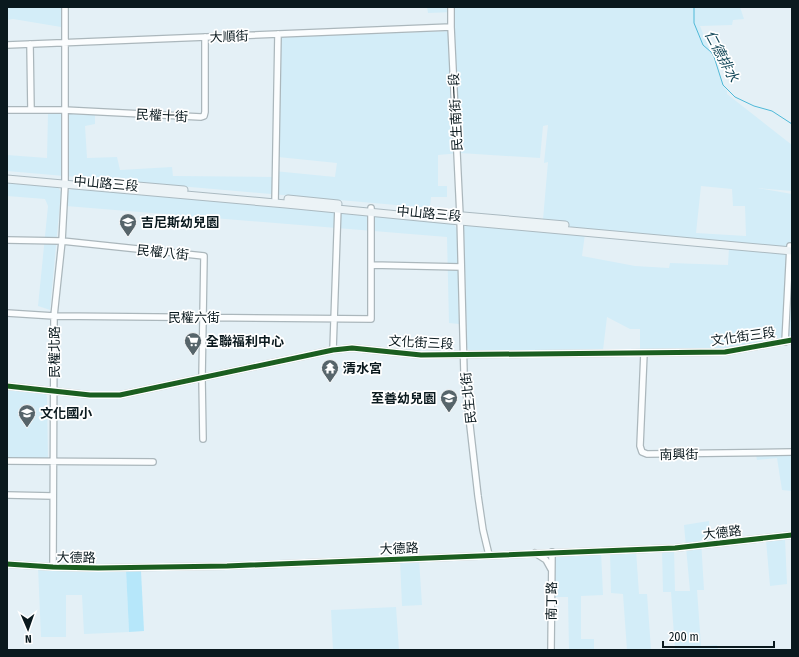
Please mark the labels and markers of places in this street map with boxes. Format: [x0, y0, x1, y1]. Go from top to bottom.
school or university icon: 吉尼斯幼兒園 [118, 212, 138, 237]
place label: 吉尼斯幼兒園 [141, 215, 219, 230]
supermarket icon: 全聯福利中心 [183, 331, 203, 356]
place label: 全聯福利中心 [206, 334, 284, 349]
temple icon: 清水宮 [320, 358, 340, 383]
place label: 清水宮 [343, 361, 382, 376]
school or university icon: 至善幼兒園 [439, 388, 459, 413]
place label: 至善幼兒園 [371, 391, 436, 406]
school or university icon: 文化國小 [17, 403, 37, 428]
place label: 文化國小 [40, 406, 93, 421]

